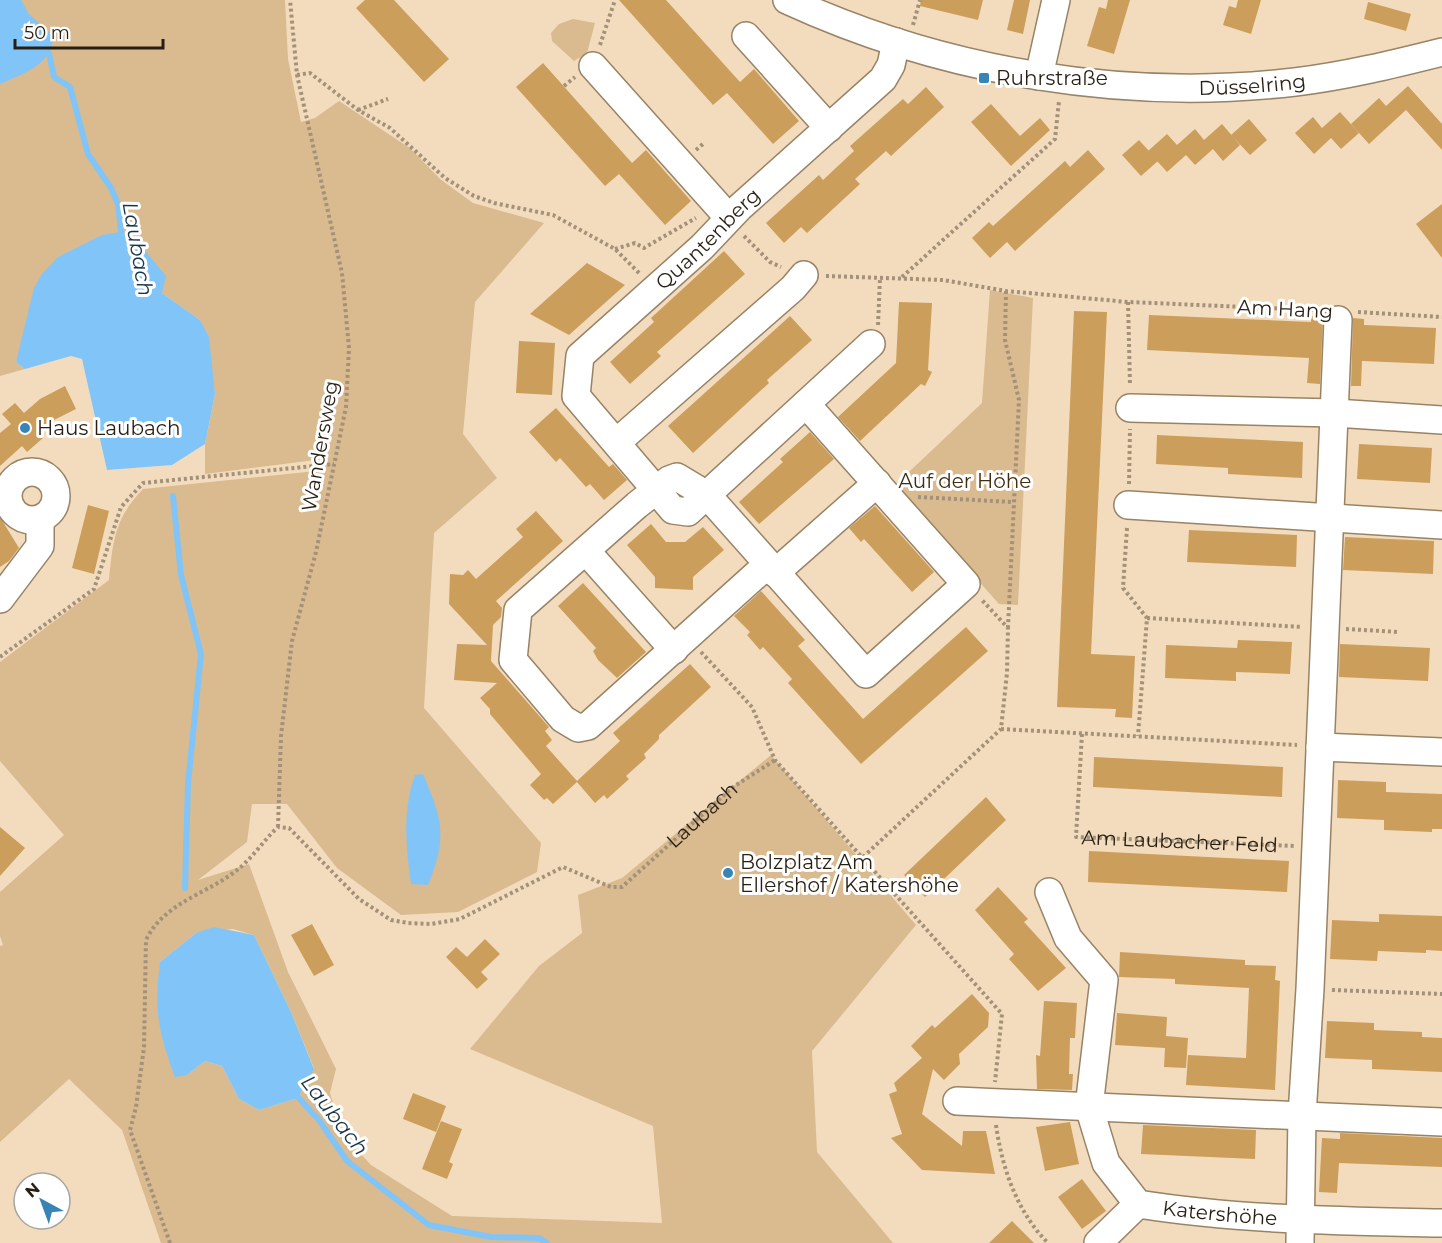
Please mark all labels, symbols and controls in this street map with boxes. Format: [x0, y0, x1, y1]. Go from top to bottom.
scale bar [15, 12, 164, 50]
text: 50 m [24, 22, 70, 44]
place label: Ruhrstraße [996, 66, 1108, 90]
street label: Düsselring [1198, 69, 1307, 100]
marker: Ruhrstraße [977, 71, 991, 85]
street label: Quantenberg [651, 183, 765, 295]
water label: Laubach [117, 200, 159, 298]
street label: Am Hang [1236, 295, 1334, 323]
street label: Wandersweg [297, 379, 343, 513]
place label: Haus Laubach [37, 416, 180, 440]
marker: Haus Laubach [18, 421, 32, 435]
park label: Auf der Höhe [899, 469, 1031, 493]
street label: Laubach [662, 777, 742, 853]
street label: Am Laubacher Feld [1081, 825, 1278, 857]
place label: Bolzplatz Am Ellershof / Katershöhe [740, 850, 959, 897]
marker: Bolzplatz Am Ellershof / Katershöhe [721, 866, 735, 880]
water label: Laubach [296, 1070, 374, 1160]
north arrow [12, 1171, 72, 1231]
text: N [21, 1179, 44, 1201]
street label: Katershöhe [1161, 1196, 1278, 1230]

